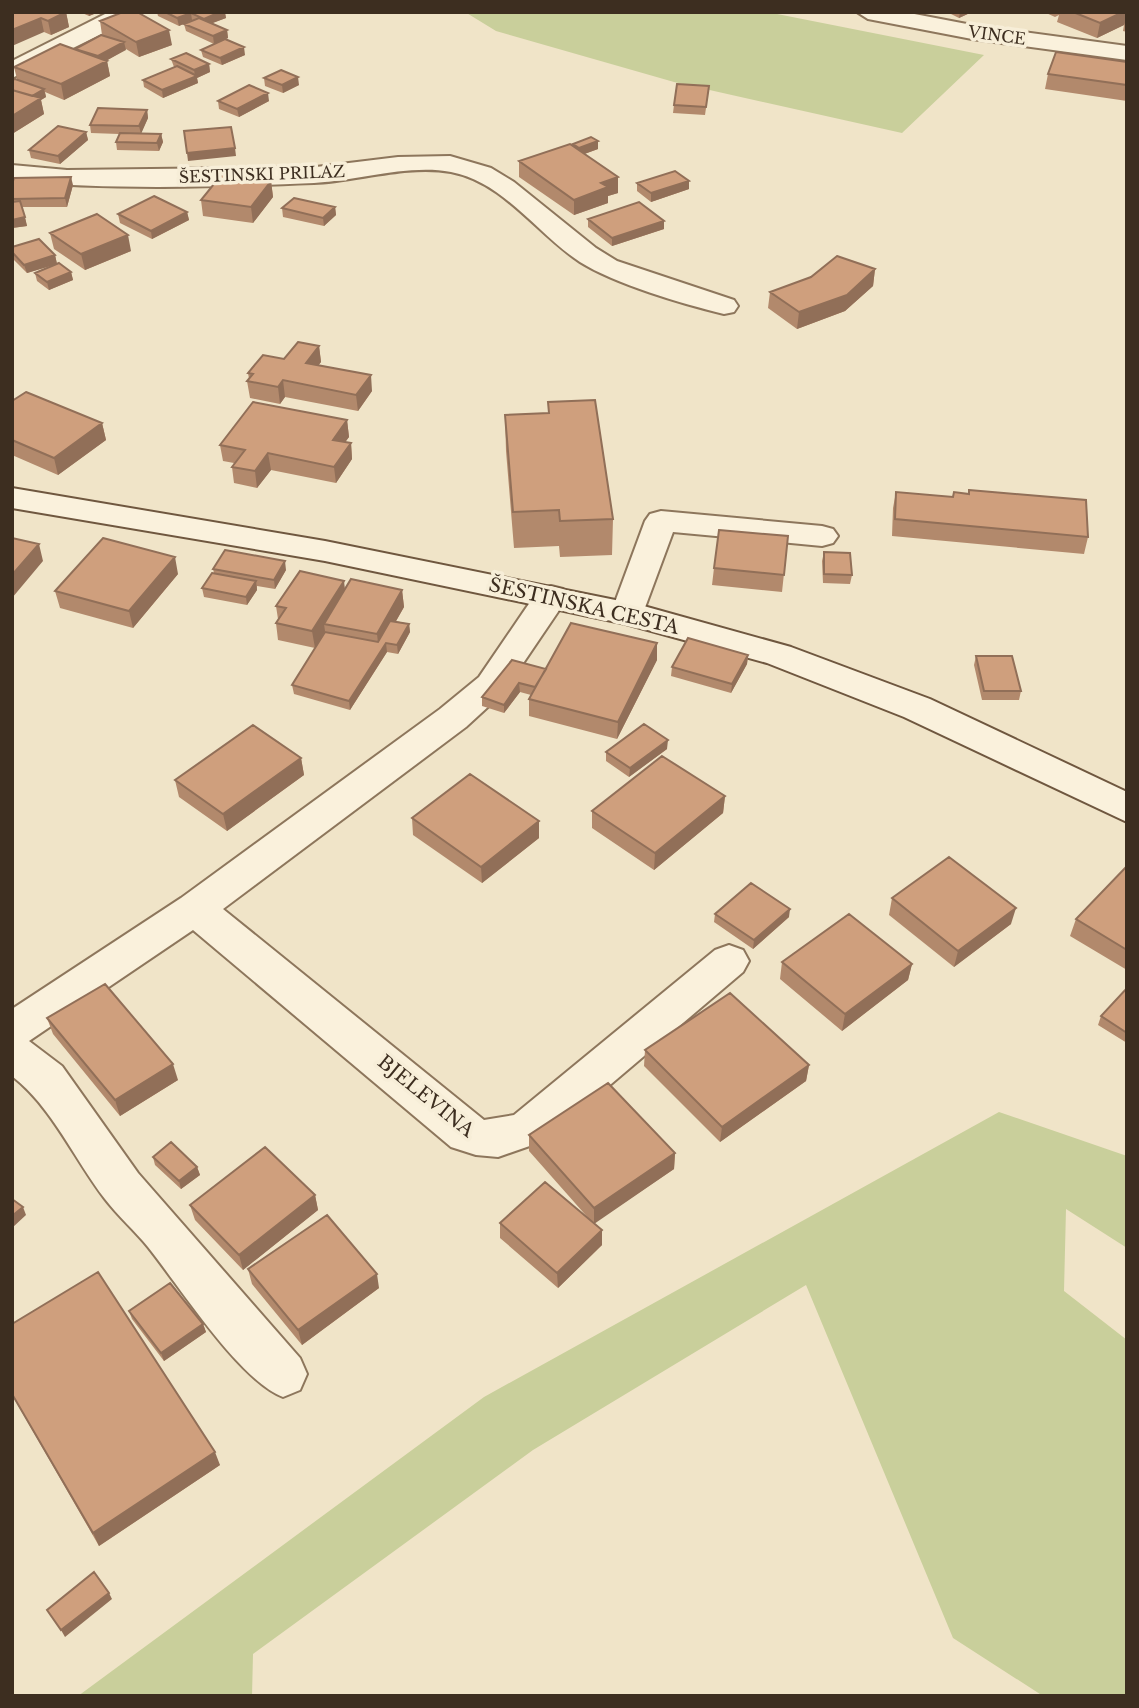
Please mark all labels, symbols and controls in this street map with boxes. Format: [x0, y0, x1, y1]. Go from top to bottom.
street label: VINCE [966, 21, 1027, 49]
street label: ŠESTINSKI PRILAZ [178, 161, 346, 187]
street label: ŠESTINSKA CESTA [487, 573, 682, 639]
street label: BJELEVINA [373, 1050, 479, 1142]

